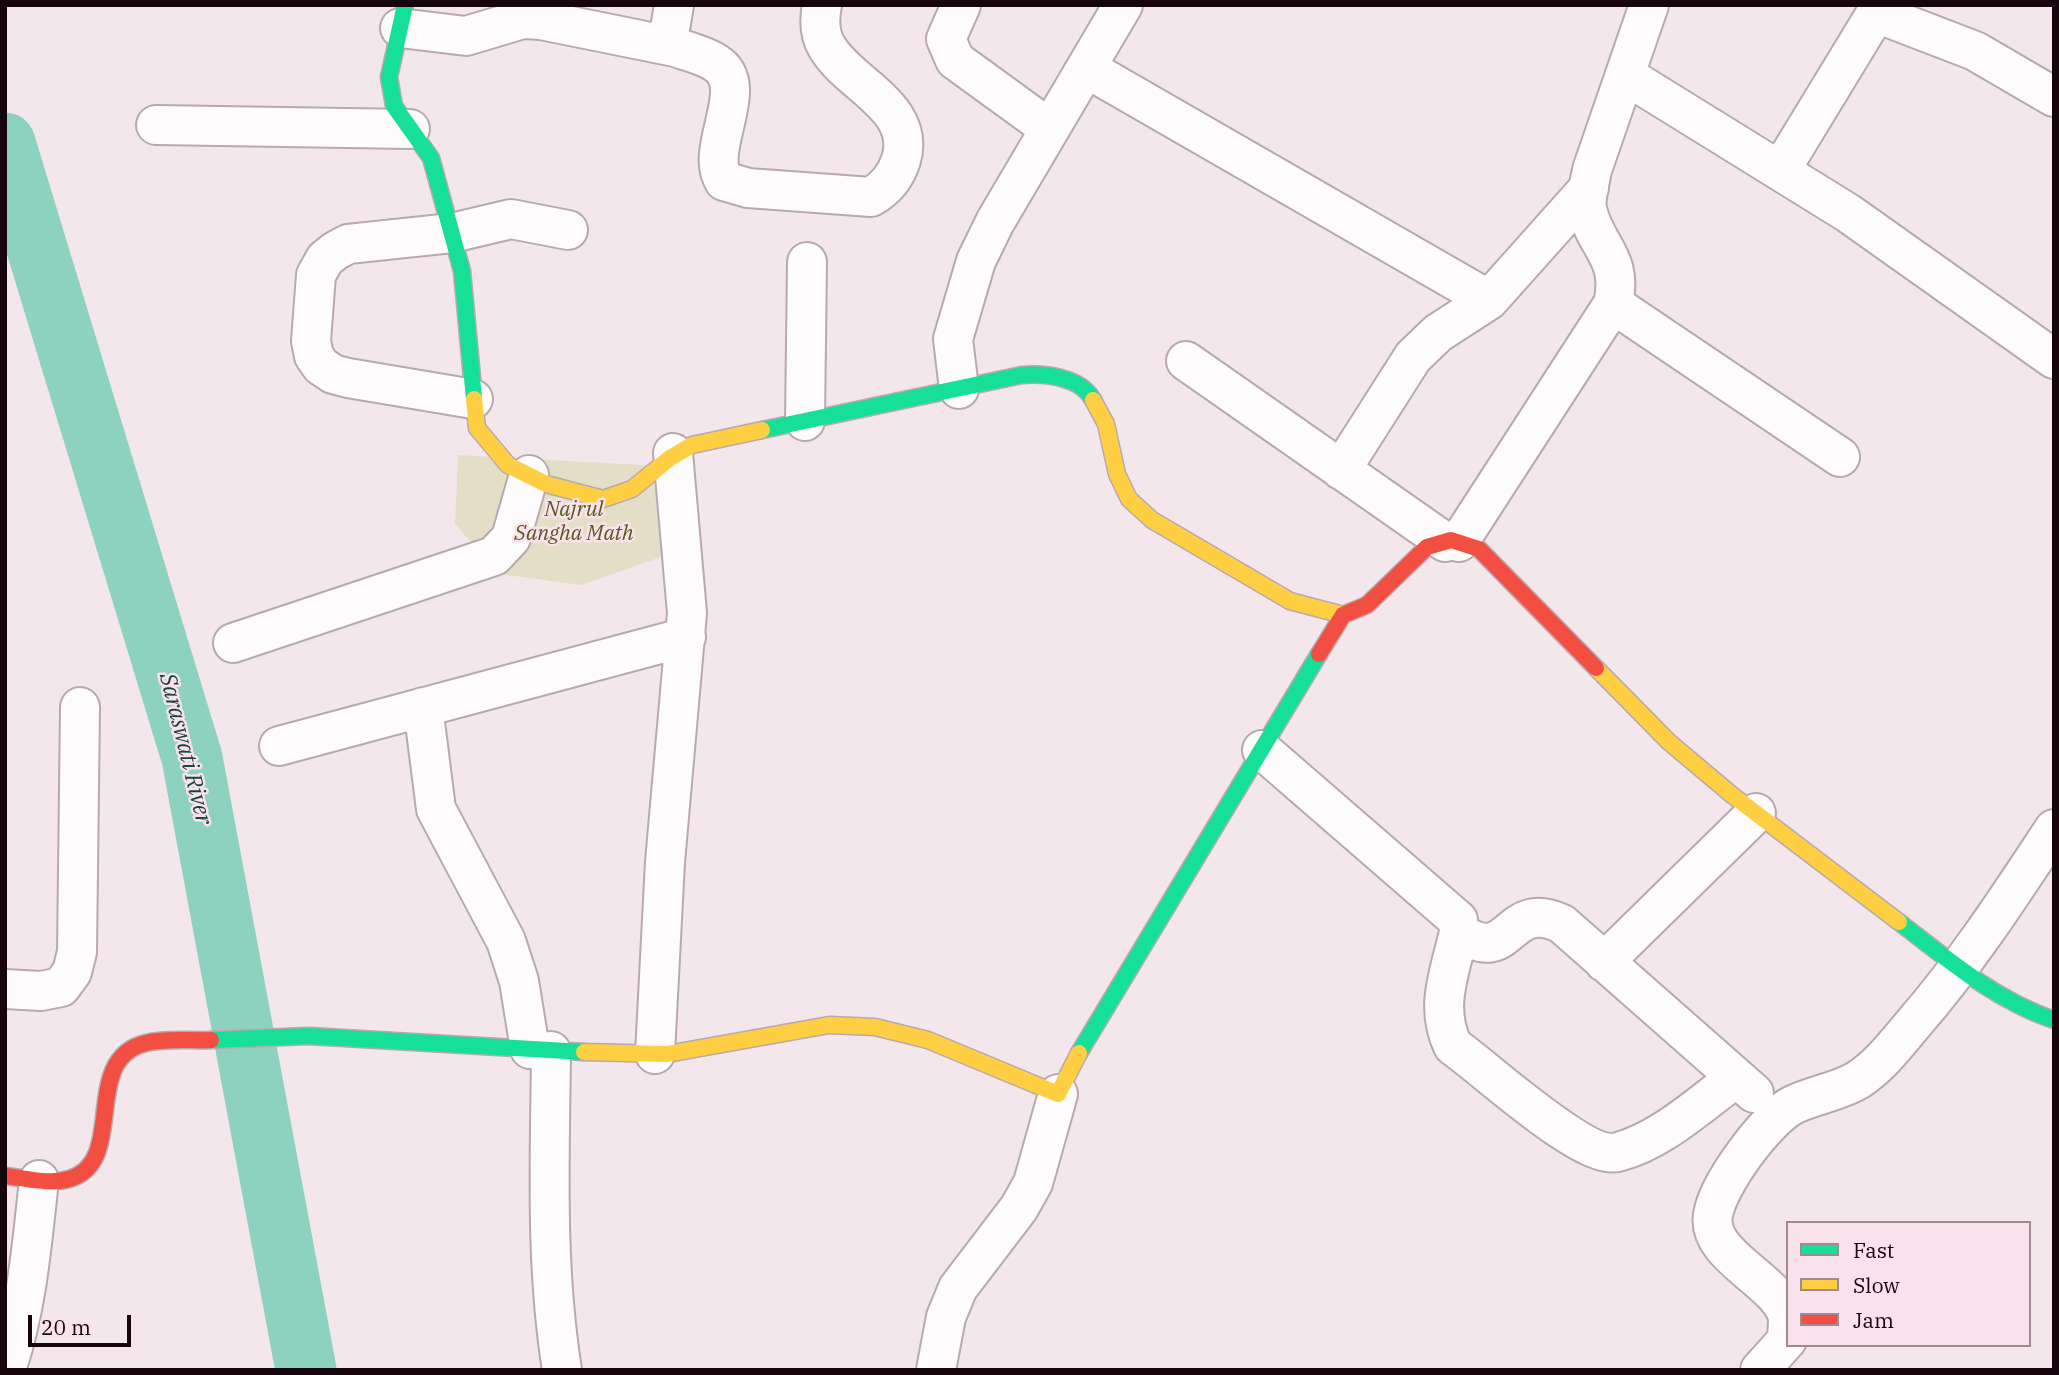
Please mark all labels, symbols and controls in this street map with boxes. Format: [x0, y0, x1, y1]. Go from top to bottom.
park label: Najrul Sangha Math [514, 497, 634, 547]
water label: Saraswati River [153, 670, 217, 828]
legend [1786, 1221, 2031, 1347]
text: Fast [1853, 1236, 1894, 1264]
text: Slow [1853, 1271, 1900, 1299]
scale bar [32, 1302, 135, 1346]
text: Jam [1853, 1306, 1894, 1334]
text: 20 m [41, 1313, 91, 1341]

